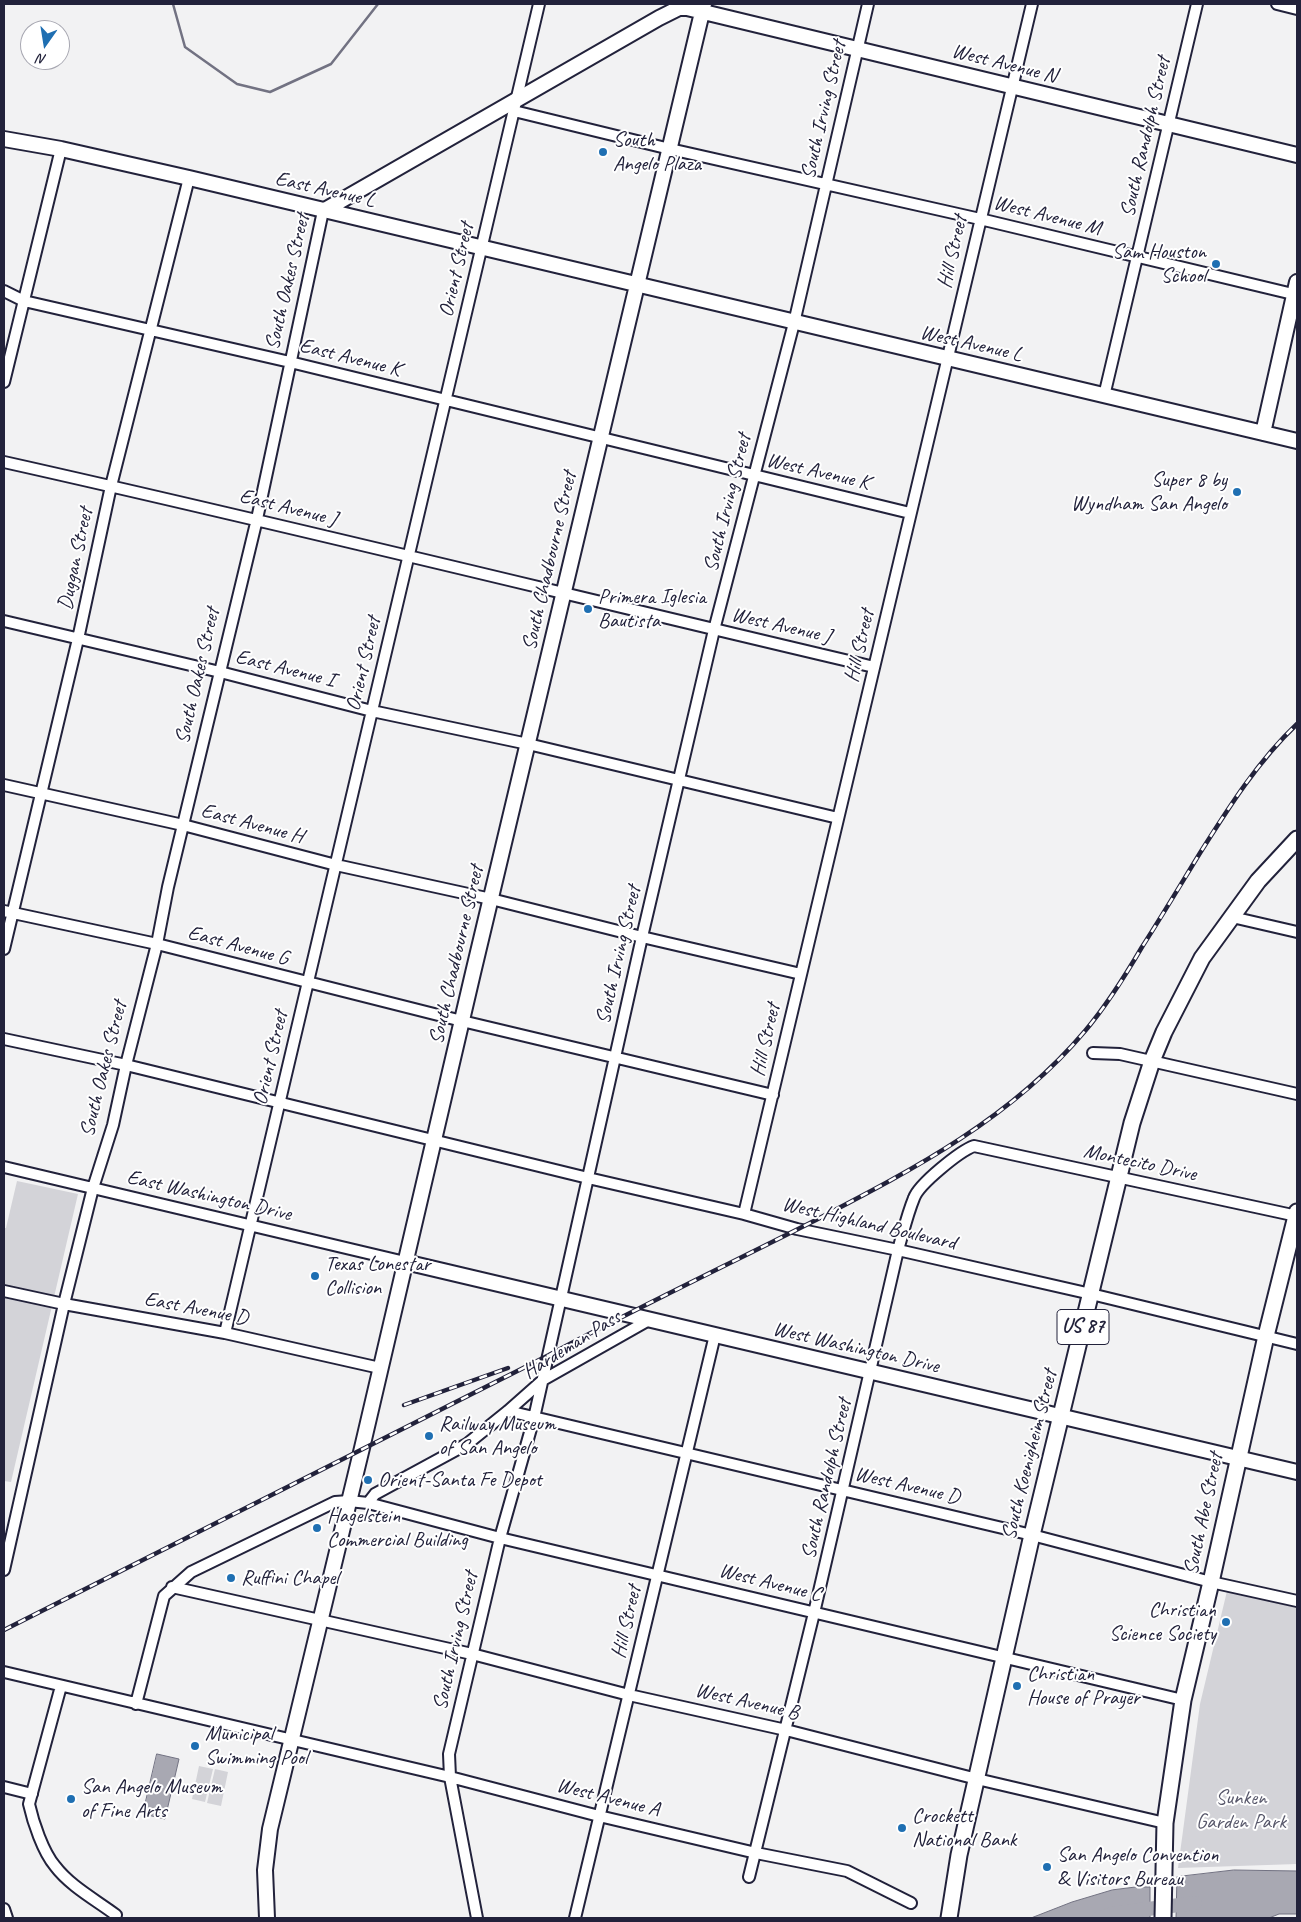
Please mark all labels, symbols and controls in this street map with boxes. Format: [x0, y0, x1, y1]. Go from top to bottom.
north arrow [20, 20, 70, 70]
street label: South Irving Street [796, 38, 852, 182]
street label: West Avenue N [949, 39, 1059, 89]
text: N [36, 50, 48, 68]
street label: South Randolph Street [1115, 54, 1177, 220]
place label: South Angelo Plaza [613, 127, 701, 177]
marker: South Angelo Plaza [597, 146, 609, 158]
street label: East Avenue L [273, 166, 377, 214]
street label: West Avenue M [991, 190, 1103, 242]
street label: South Oakes Street [260, 212, 316, 352]
street label: Hill Street [932, 213, 974, 291]
street label: Orient Street [434, 220, 480, 320]
place label: Sam Houston School [1112, 239, 1206, 289]
marker: Sam Houston School [1210, 258, 1222, 270]
street label: West Avenue L [918, 320, 1024, 368]
street label: East Avenue K [297, 333, 403, 383]
street label: South Irving Street [699, 431, 757, 575]
street label: West Avenue K [764, 448, 872, 496]
place label: Super 8 by Wyndham San Angelo [1071, 467, 1227, 517]
street label: South Chadbourne Street [517, 469, 583, 653]
street label: East Avenue J [237, 484, 339, 532]
marker: Super 8 by Wyndham San Angelo [1231, 486, 1243, 498]
street label: Duggan Street [53, 506, 99, 612]
place label: Primera Iglesia Bautista [598, 584, 706, 634]
street label: West Avenue J [729, 602, 833, 650]
marker: Primera Iglesia Bautista [582, 603, 594, 615]
street label: South Oakes Street [170, 606, 226, 746]
street label: Hill Street [839, 607, 881, 685]
street label: Orient Street [341, 614, 387, 714]
street label: East Avenue I [233, 645, 337, 693]
street label: East Avenue H [198, 798, 306, 850]
street label: South Chadbourne Street [424, 863, 490, 1047]
street label: South Irving Street [591, 883, 647, 1027]
street label: East Avenue G [185, 920, 291, 972]
street label: South Oakes Street [75, 999, 133, 1139]
street label: Hill Street [745, 1001, 787, 1079]
street label: Orient Street [248, 1008, 294, 1108]
street label: Montecito Drive [1081, 1139, 1199, 1187]
street label: East Washington Drive [124, 1165, 294, 1227]
street label: West Highland Boulevard [780, 1192, 958, 1256]
place label: Texas Lonestar Collision [325, 1251, 430, 1301]
marker: Texas Lonestar Collision [309, 1270, 321, 1282]
street label: East Avenue D [142, 1287, 250, 1331]
street label: Hardeman Pass [518, 1305, 626, 1385]
road number: US 87 [1057, 1310, 1109, 1344]
street label: West Washington Drive [770, 1317, 942, 1379]
street label: South Koenigheim Street [997, 1367, 1063, 1543]
street label: South Randolph Street [796, 1396, 858, 1562]
place label: Railway Museum of San Angelo [439, 1411, 556, 1461]
marker: Railway Museum of San Angelo [423, 1430, 435, 1442]
street label: South Abe Street [1179, 1451, 1229, 1577]
street label: West Avenue D [852, 1462, 962, 1510]
place label: Orient-Santa Fe Depot [378, 1467, 542, 1493]
marker: Orient-Santa Fe Depot [362, 1474, 374, 1486]
place label: Hagelstein Commercial Building [327, 1503, 468, 1553]
marker: Hagelstein Commercial Building [311, 1522, 323, 1534]
street label: West Avenue C [716, 1558, 824, 1608]
place label: Ruffini Chapel [241, 1565, 339, 1591]
street label: South Irving Street [428, 1569, 484, 1713]
marker: Ruffini Chapel [225, 1572, 237, 1584]
street label: Hill Street [606, 1583, 648, 1661]
place label: Christian Science Society [1109, 1597, 1216, 1647]
marker: Christian Science Society [1220, 1616, 1232, 1628]
place label: Christian House of Prayer [1027, 1661, 1140, 1711]
street label: West Avenue B [693, 1678, 801, 1726]
marker: Christian House of Prayer [1011, 1680, 1023, 1692]
place label: Municipal Swimming Pool [205, 1721, 308, 1771]
marker: Municipal Swimming Pool [189, 1740, 201, 1752]
street label: West Avenue A [554, 1773, 662, 1823]
place label: San Angelo Museum of Fine Arts [81, 1774, 222, 1824]
park label: Sunken Garden Park [1196, 1785, 1286, 1835]
marker: San Angelo Museum of Fine Arts [65, 1793, 77, 1805]
place label: Crockett National Bank [912, 1803, 1017, 1853]
marker: Crockett National Bank [896, 1822, 908, 1834]
place label: San Angelo Convention & Visitors Bureau [1057, 1842, 1219, 1892]
marker: San Angelo Convention & Visitors Bureau [1041, 1861, 1053, 1873]

